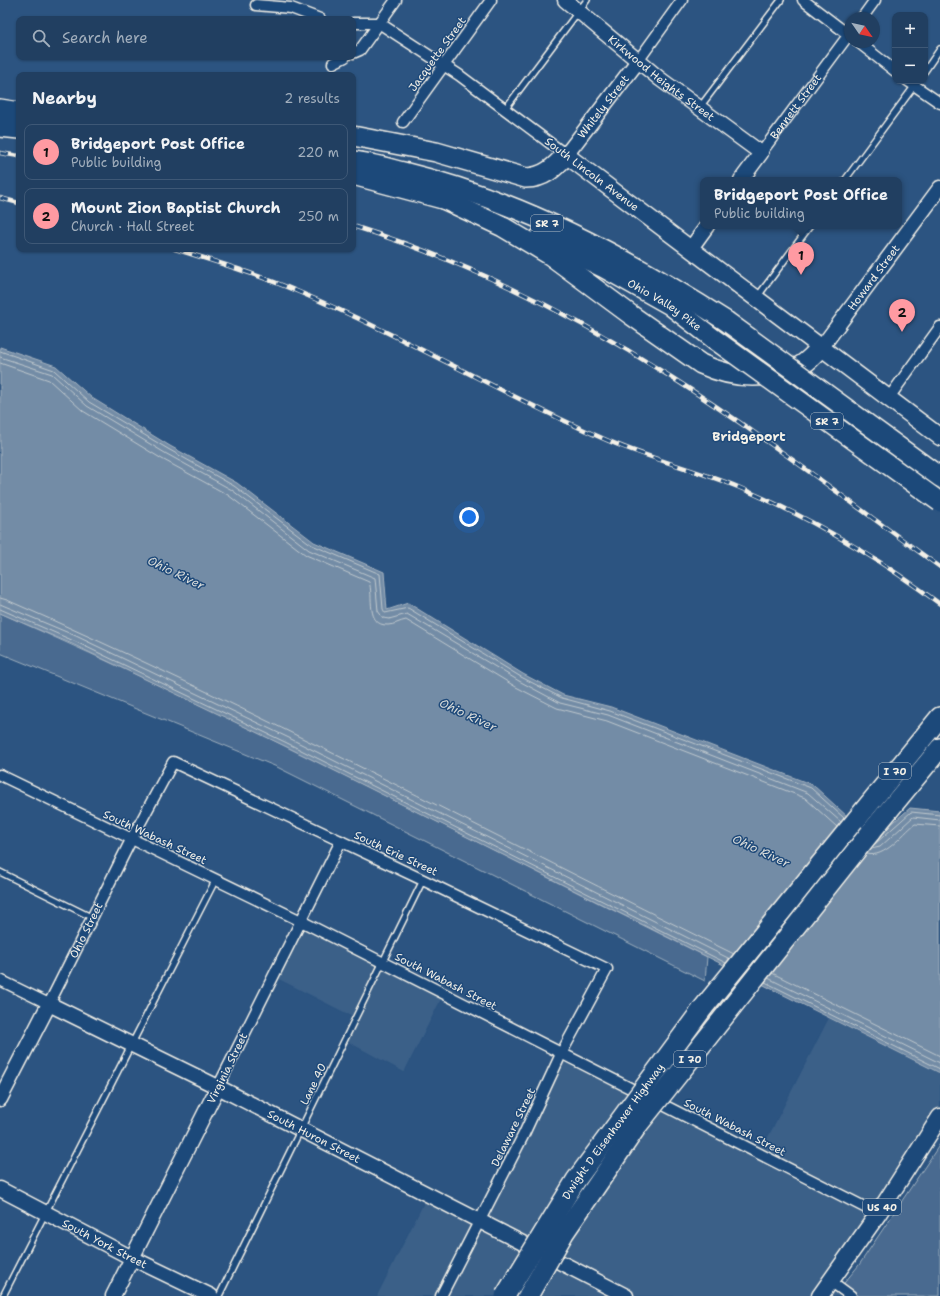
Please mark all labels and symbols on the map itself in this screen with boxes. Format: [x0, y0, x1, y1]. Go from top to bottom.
north arrow [844, 12, 880, 48]
street label: Jacquette Street [405, 14, 470, 95]
street label: Kirkwood Heights Street [605, 32, 718, 125]
street label: Bennett Street [767, 71, 825, 142]
street label: Whitely Street [574, 72, 633, 142]
street label: South Lincoln Avenue [542, 134, 642, 215]
road number: SR 7 [531, 215, 563, 231]
pin: 1 [788, 242, 814, 275]
street label: Howard Street [844, 242, 903, 314]
street label: Ohio Valley Pike [625, 276, 704, 335]
pin: 2 [889, 299, 915, 332]
road number: SR 7 [811, 413, 843, 429]
district label: Bridgeport [712, 428, 786, 445]
your location [459, 507, 479, 527]
water label: Ohio River [145, 552, 207, 594]
water label: Ohio River [437, 695, 499, 735]
road number: I 70 [879, 763, 911, 779]
street label: South Wabash Street [101, 807, 209, 868]
street label: South Erie Street [352, 827, 440, 880]
water label: Ohio River [730, 831, 792, 871]
street label: Ohio Street [66, 900, 107, 961]
street label: South Wabash Street [392, 949, 500, 1014]
street label: Virginia Street [204, 1030, 251, 1106]
road number: I 70 [674, 1051, 706, 1067]
street label: Dwight D Eisenhower Highway [559, 1060, 668, 1203]
street label: Lane 40 [297, 1061, 330, 1108]
street label: Delaware Street [488, 1085, 539, 1169]
street label: South Wabash Street [681, 1095, 789, 1160]
street label: South Huron Street [265, 1107, 363, 1167]
road number: US 40 [863, 1199, 901, 1215]
street label: South York Street [59, 1216, 149, 1272]

